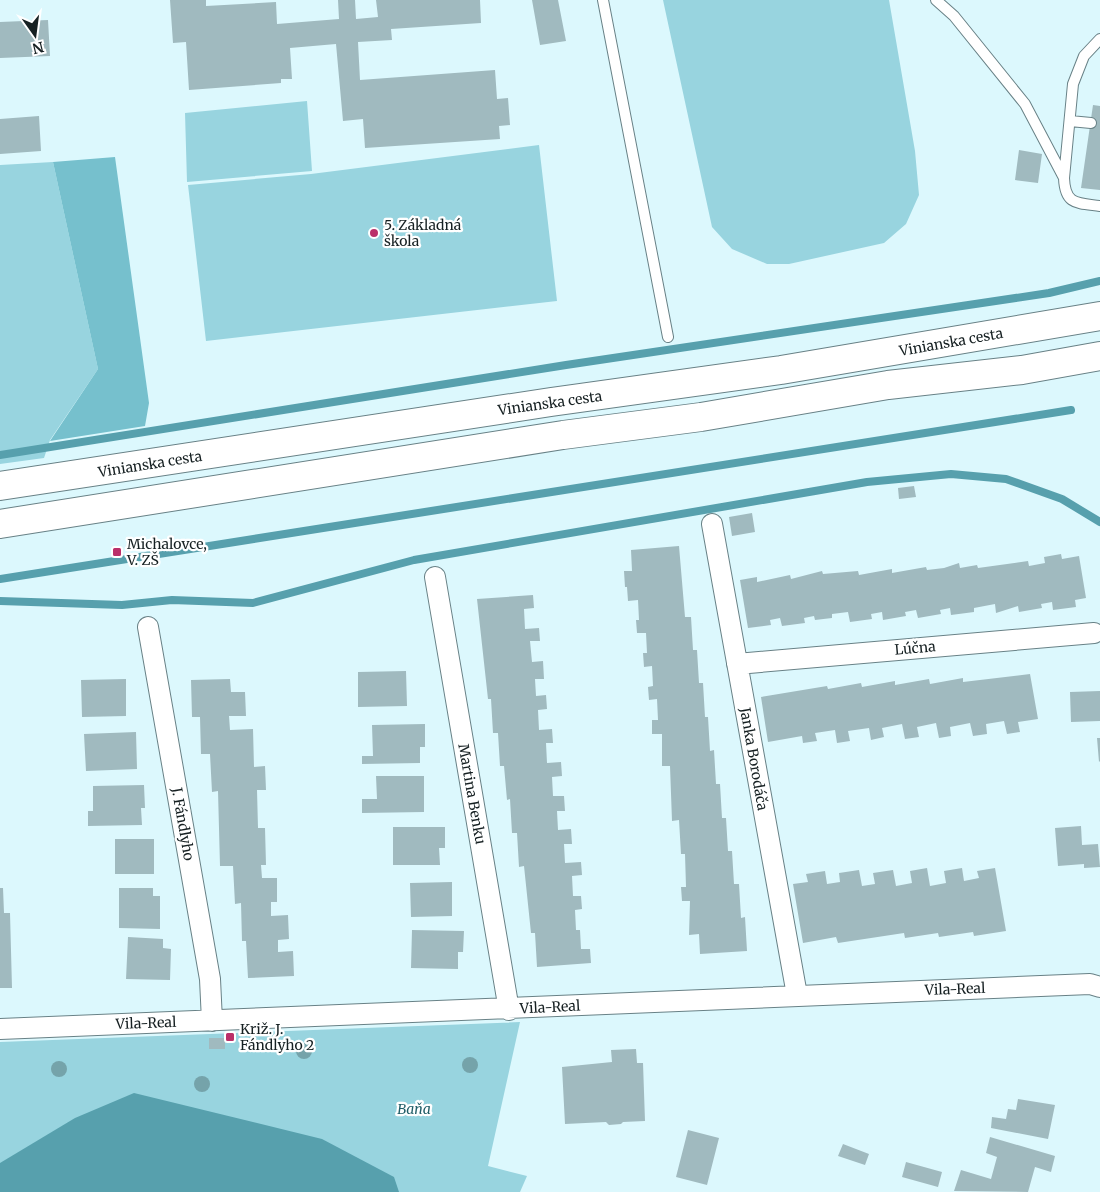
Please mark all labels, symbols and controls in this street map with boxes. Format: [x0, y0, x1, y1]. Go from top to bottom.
north arrow [10, 10, 60, 60]
text: N [31, 38, 46, 58]
place label: 5. Základná škola [384, 216, 462, 250]
marker: 5. Základná škola [368, 227, 380, 239]
street label: Vinianska cesta [897, 324, 1005, 360]
street label: Vinianska cesta [496, 387, 604, 419]
street label: Vinianska cesta [96, 447, 204, 481]
place label: Michalovce, V. ZŠ [126, 535, 207, 569]
marker: Michalovce, V. ZŠ [111, 546, 123, 558]
street label: Lúčna [894, 637, 937, 659]
street label: Janka Borodáča [736, 705, 772, 812]
street label: Martina Benku [454, 742, 490, 846]
street label: J. Fándlyho [168, 785, 198, 862]
street label: Vila-Real [923, 979, 986, 999]
street label: Vila-Real [518, 996, 581, 1018]
street label: Vila-Real [114, 1013, 177, 1033]
place label: Križ. J. Fándlyho 2 [240, 1020, 314, 1054]
marker: Križ. J. Fándlyho 2 [224, 1031, 236, 1043]
park label: Baňa [397, 1100, 431, 1118]

